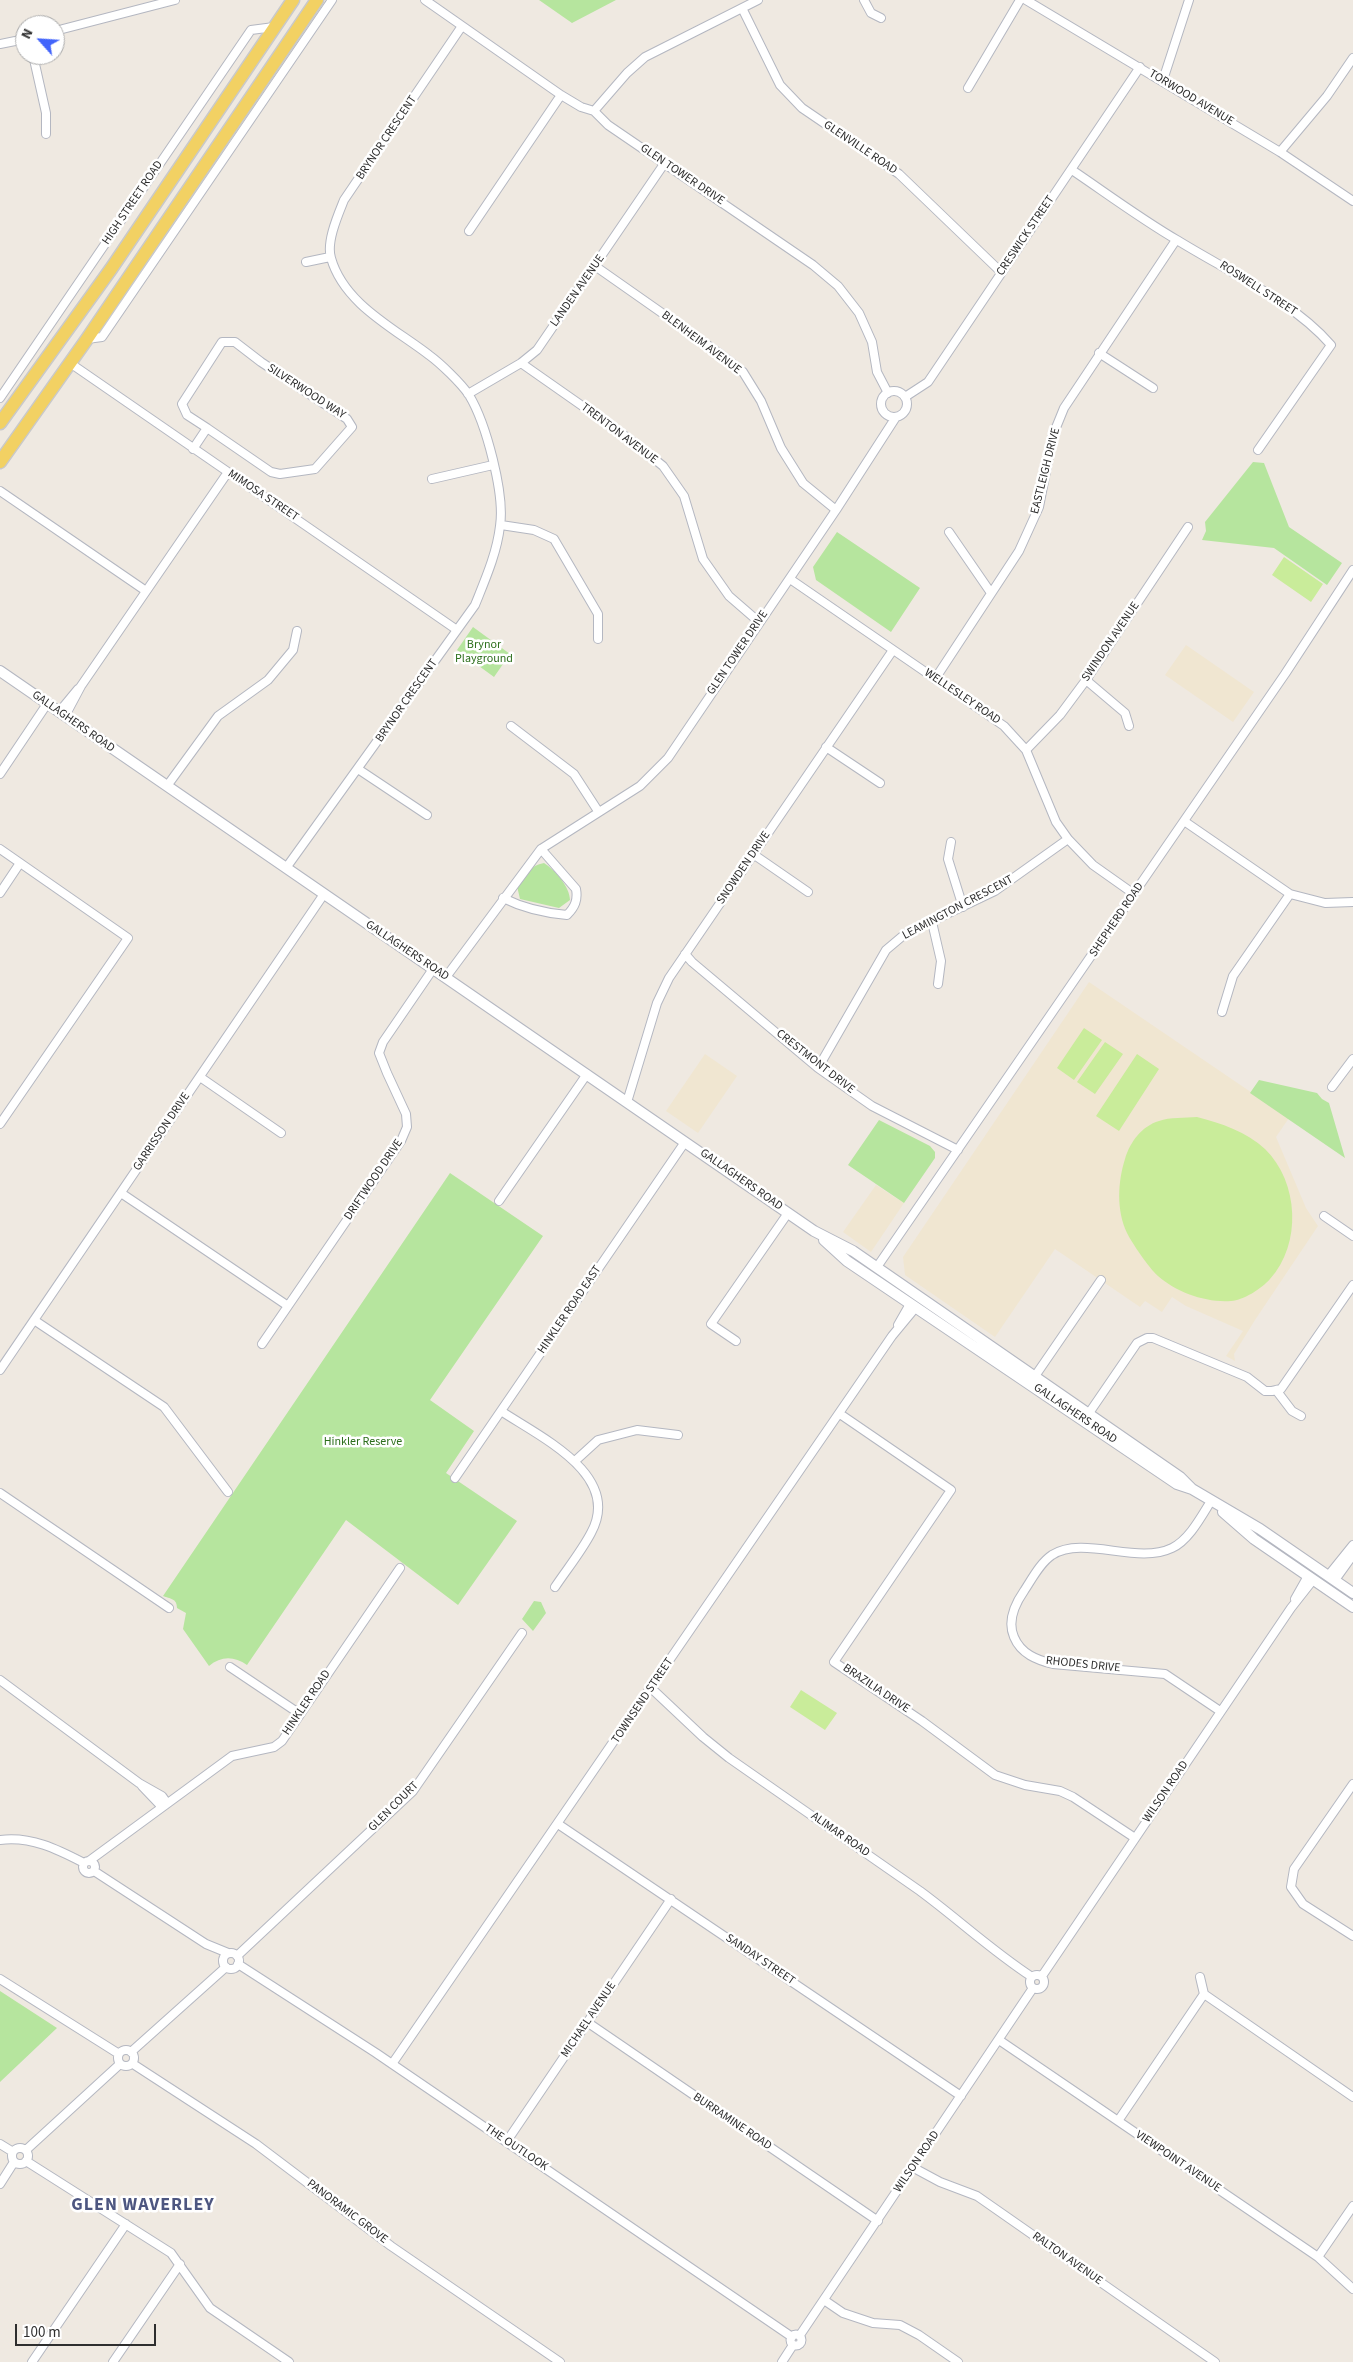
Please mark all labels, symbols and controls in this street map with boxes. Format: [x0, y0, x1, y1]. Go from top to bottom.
north arrow [15, 15, 65, 65]
text: N [16, 25, 38, 42]
street label: TORWOOD AVENUE [1146, 67, 1236, 129]
street label: BRYNOR CRESCENT [354, 93, 420, 183]
street label: GLENVILLE ROAD [820, 118, 900, 178]
street label: GLEN TOWER DRIVE [637, 141, 727, 209]
street label: HIGH STREET ROAD [100, 158, 166, 248]
street label: CRESWICK STREET [994, 193, 1058, 279]
street label: LANDEN AVENUE [548, 252, 608, 330]
street label: ROSWELL STREET [1217, 259, 1299, 319]
street label: BLENHEIM AVENUE [658, 308, 744, 378]
street label: SILVERWOOD WAY [264, 361, 348, 423]
street label: TRENTON AVENUE [578, 400, 660, 468]
street label: EASTLEIGH DRIVE [1028, 426, 1064, 516]
street label: MIMOSA STREET [225, 467, 301, 525]
street label: SWINDON AVENUE [1079, 599, 1143, 685]
street label: GLEN TOWER DRIVE [704, 608, 772, 698]
park label: Brynor Playground [455, 638, 513, 666]
street label: BRYNOR CRESCENT [373, 657, 441, 745]
street label: WELLESLEY ROAD [921, 666, 1003, 728]
street label: GALLAGHERS ROAD [29, 688, 117, 756]
street label: SNOWDEN DRIVE [714, 829, 774, 907]
street label: LEAMINGTON CRESCENT [900, 873, 1016, 943]
street label: SHEPHERD ROAD [1087, 880, 1147, 960]
street label: GALLAGHERS ROAD [363, 918, 451, 984]
street label: CRESTMONT DRIVE [773, 1027, 857, 1097]
street label: GARRISSON DRIVE [130, 1090, 194, 1174]
street label: DRIFTWOOD DRIVE [342, 1137, 406, 1223]
street label: GALLAGHERS ROAD [697, 1146, 785, 1214]
street label: HINKLER ROAD EAST [535, 1263, 605, 1357]
street label: GALLAGHERS ROAD [1031, 1381, 1119, 1447]
park label: Hinkler Reserve [324, 1435, 402, 1449]
street label: RHODES DRIVE [1045, 1654, 1121, 1676]
street label: TOWNSEND STREET [609, 1656, 677, 1746]
street label: BRAZILIA DRIVE [840, 1661, 912, 1717]
street label: HINKLER ROAD [280, 1668, 334, 1738]
street label: WILSON ROAD [1140, 1758, 1192, 1826]
street label: GLEN COURT [366, 1779, 422, 1835]
street label: ALIMAR ROAD [808, 1809, 872, 1861]
street label: SANDAY STREET [722, 1931, 798, 1989]
street label: MICHAEL AVENUE [558, 1979, 620, 2061]
street label: BURRAMINE ROAD [690, 2090, 774, 2154]
street label: THE OUTLOOK [481, 2121, 551, 2175]
street label: WILSON ROAD [891, 2128, 943, 2196]
street label: VIEWPOINT AVENUE [1132, 2128, 1224, 2196]
street label: PANORAMIC GROVE [304, 2177, 390, 2247]
district label: GLEN WAVERLEY [70, 2195, 216, 2217]
street label: RALTON AVENUE [1029, 2229, 1105, 2289]
scale bar [18, 2314, 159, 2346]
text: 100 m [23, 2322, 61, 2343]

